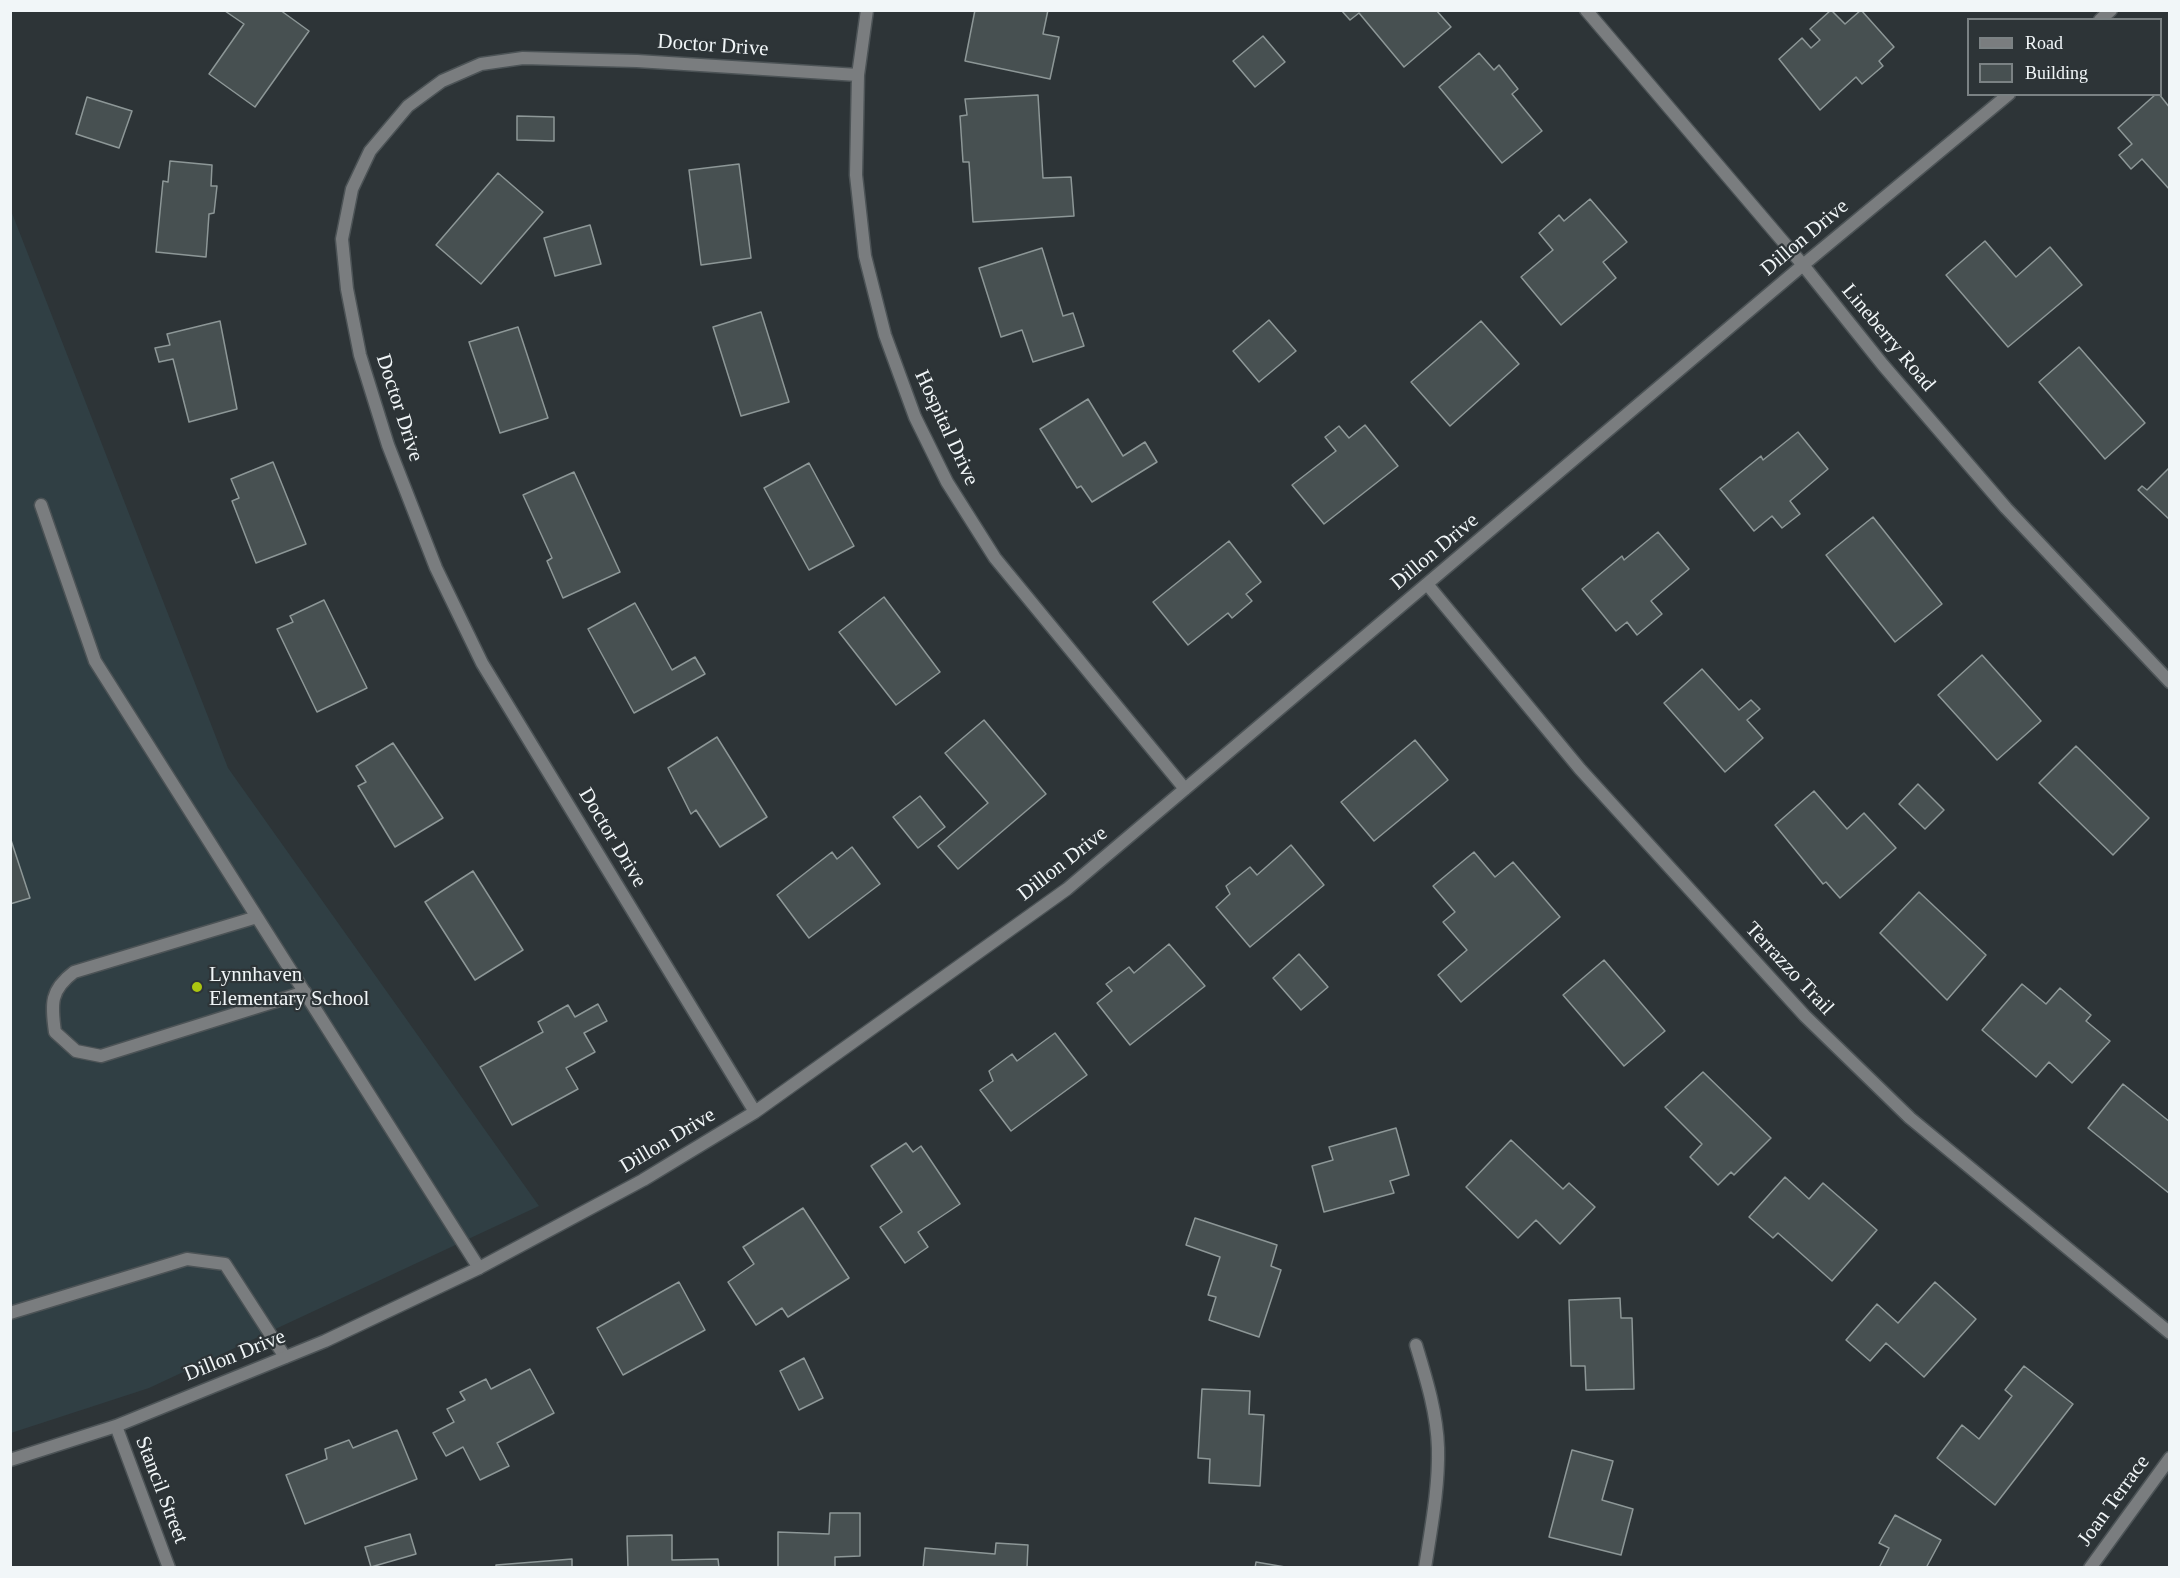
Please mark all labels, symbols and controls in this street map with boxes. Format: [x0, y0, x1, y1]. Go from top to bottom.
legend [1967, 18, 2162, 96]
street label: Doctor Drive [657, 30, 769, 62]
text: Road [2025, 33, 2063, 53]
text: Building [2025, 63, 2088, 83]
street label: Dillon Drive [1756, 194, 1854, 282]
street label: Lineberry Road [1836, 279, 1940, 397]
street label: Doctor Drive [370, 351, 428, 465]
street label: Hospital Drive [908, 366, 984, 490]
street label: Dillon Drive [1386, 508, 1484, 596]
street label: Doctor Drive [573, 784, 651, 892]
street label: Dillon Drive [1013, 821, 1113, 907]
street label: Terrazzo Trail [1739, 917, 1839, 1021]
place label: Lynnhaven Elementary School [209, 962, 369, 1012]
marker: Lynnhaven Elementary School [190, 980, 204, 994]
street label: Dillon Drive [616, 1103, 720, 1179]
street label: Dillon Drive [181, 1324, 289, 1388]
street label: Stancil Street [129, 1433, 193, 1547]
street label: Joan Terrace [2073, 1451, 2155, 1551]

